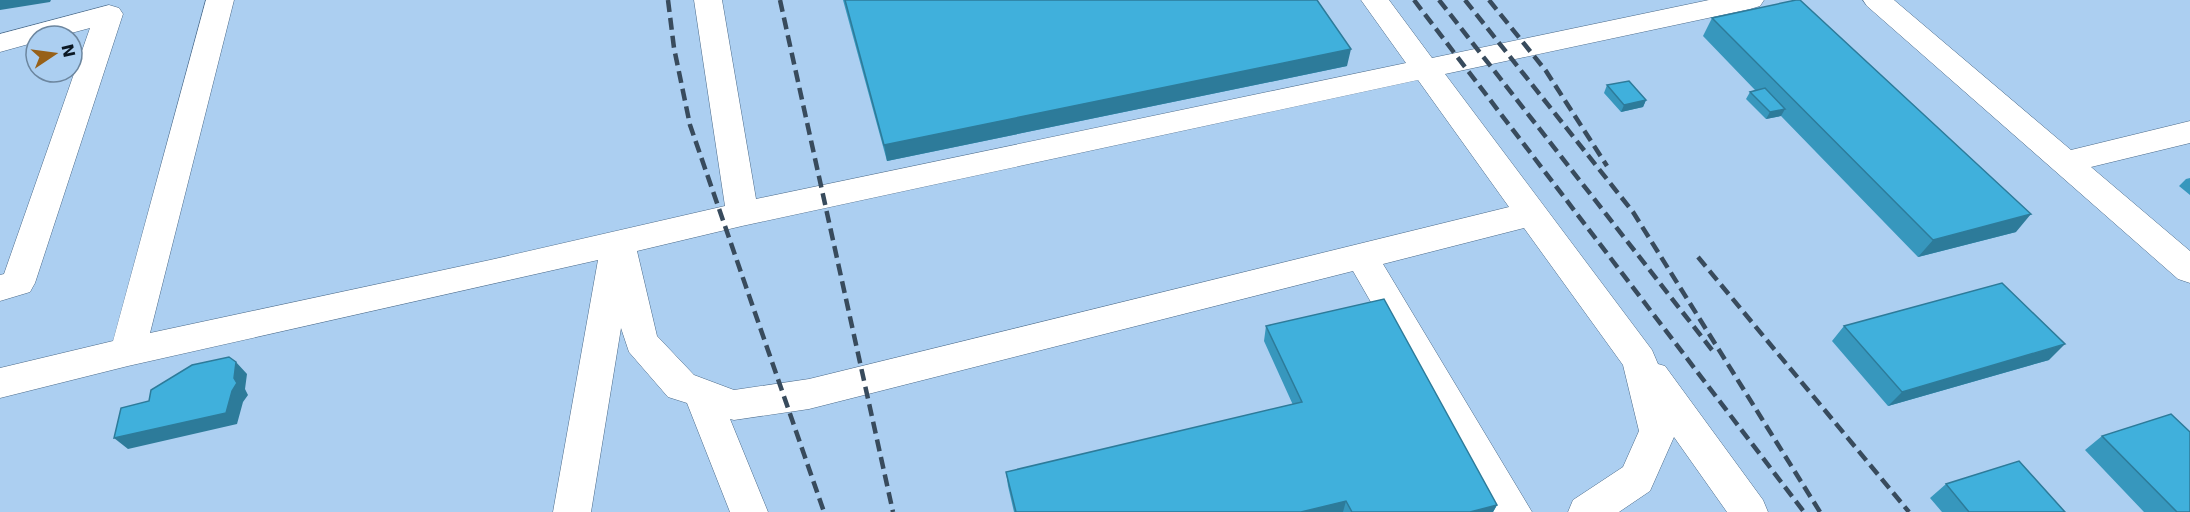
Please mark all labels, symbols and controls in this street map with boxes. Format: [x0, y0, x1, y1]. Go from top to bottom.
north arrow [24, 24, 84, 84]
text: N [57, 42, 79, 59]

